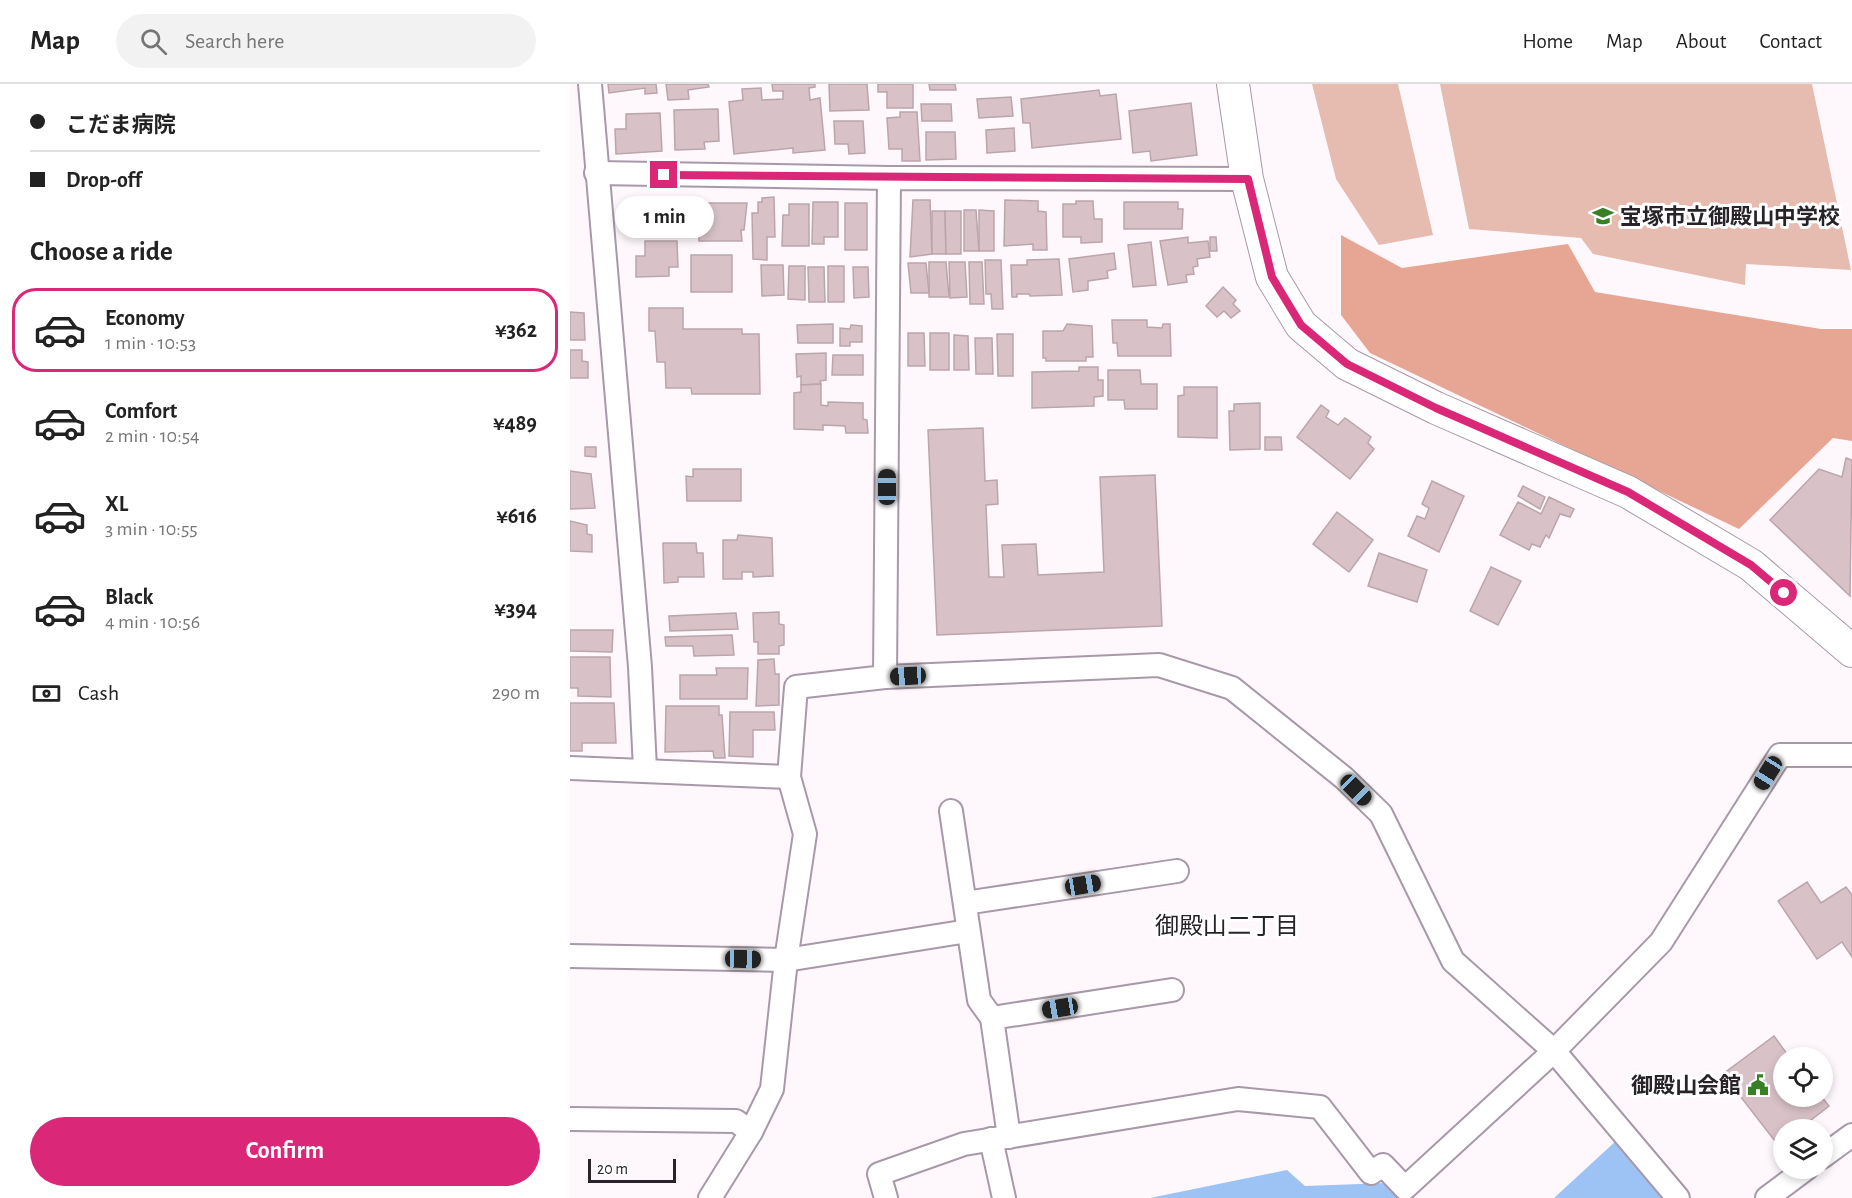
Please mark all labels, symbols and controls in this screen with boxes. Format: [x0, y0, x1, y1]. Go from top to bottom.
search box [116, 14, 536, 68]
icon: search [137, 25, 170, 58]
text: Map [30, 27, 80, 55]
text: Search here [185, 30, 284, 52]
text: Home [1522, 31, 1573, 52]
text: Map [1606, 31, 1643, 52]
text: About [1676, 31, 1726, 52]
text: Contact [1759, 31, 1822, 52]
text: こだま病院 [66, 114, 176, 136]
route end [650, 161, 677, 188]
text: Drop-off [66, 169, 142, 191]
callout: 1 min [614, 196, 714, 238]
school or university icon: 宝塚市立御殿山中学校 [1591, 204, 1615, 228]
place label: 宝塚市立御殿山中学校 [1620, 205, 1840, 228]
text: 1 min [643, 207, 686, 227]
text: Choose a ride [30, 238, 173, 265]
icon: car [33, 303, 87, 357]
text: Economy [105, 307, 185, 329]
text: ¥362 [495, 319, 537, 341]
text: 1 min · 10:53 [105, 333, 196, 353]
icon: car [33, 396, 87, 450]
text: Comfort [105, 400, 177, 422]
text: ¥489 [493, 412, 537, 434]
text: 2 min · 10:54 [105, 426, 200, 446]
car [878, 469, 896, 505]
icon: car [33, 489, 87, 543]
text: XL [105, 493, 128, 515]
text: ¥616 [496, 505, 537, 527]
text: 3 min · 10:55 [105, 519, 198, 539]
route start [1770, 579, 1797, 606]
icon: car [33, 582, 87, 636]
text: Black [105, 586, 153, 608]
text: ¥394 [494, 598, 537, 620]
text: 4 min · 10:56 [105, 612, 200, 632]
car [890, 666, 926, 686]
icon: cash [30, 677, 63, 710]
text: Cash [78, 682, 119, 704]
text: 290 m [492, 683, 540, 703]
car [1751, 753, 1785, 793]
car [1337, 771, 1375, 809]
car [1064, 873, 1102, 897]
district label: 御殿山二丁目 [1155, 913, 1299, 939]
car [725, 950, 761, 968]
car [1041, 996, 1079, 1020]
map controls [1773, 1047, 1833, 1179]
button: locate [1773, 1047, 1833, 1107]
public building icon: 御殿山会館 [1746, 1073, 1770, 1097]
place label: 御殿山会館 [1631, 1074, 1741, 1097]
button: Confirm [30, 1117, 540, 1186]
button: layers [1773, 1119, 1833, 1179]
scale bar [588, 1156, 676, 1184]
text: 20 m [597, 1161, 628, 1177]

